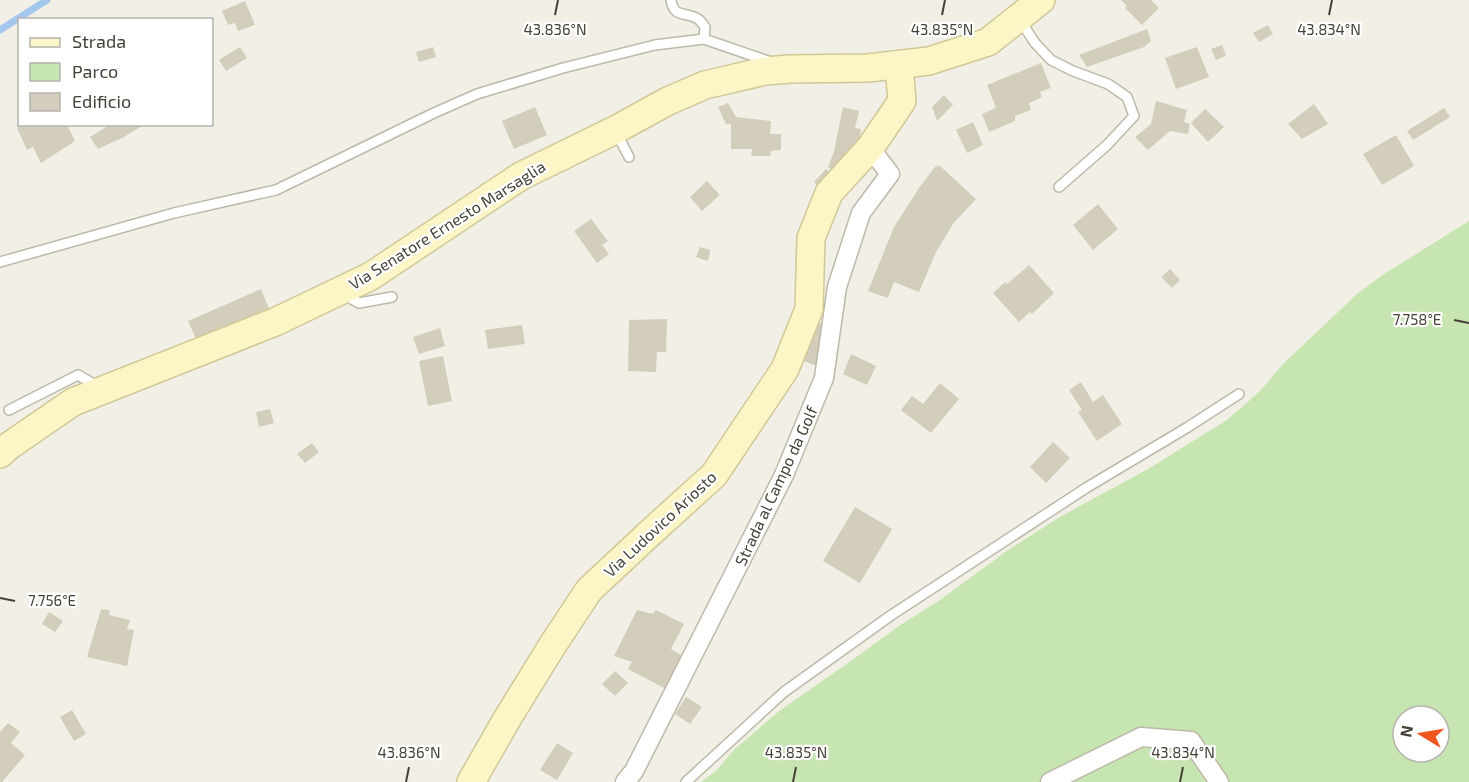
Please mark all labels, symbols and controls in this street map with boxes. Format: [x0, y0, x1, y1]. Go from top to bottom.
legend [18, 18, 213, 126]
text: 43.836°N [523, 20, 587, 38]
text: 43.835°N [911, 20, 973, 38]
text: 43.834°N [1297, 20, 1361, 38]
text: Strada [72, 30, 126, 52]
text: Parco [72, 60, 118, 82]
text: Edificio [72, 90, 131, 112]
street label: Via Senatore Ernesto Marsaglia [345, 156, 548, 293]
text: 7.758°E [1393, 310, 1441, 328]
street label: Strada al Campo da Golf [730, 402, 821, 569]
street label: Via Ludovico Ariosto [600, 467, 720, 581]
text: 7.756°E [28, 591, 76, 609]
north arrow [1391, 704, 1451, 764]
text: N [1395, 724, 1416, 739]
text: 43.836°N [377, 743, 441, 761]
text: 43.835°N [765, 743, 827, 761]
text: 43.834°N [1151, 743, 1215, 761]

